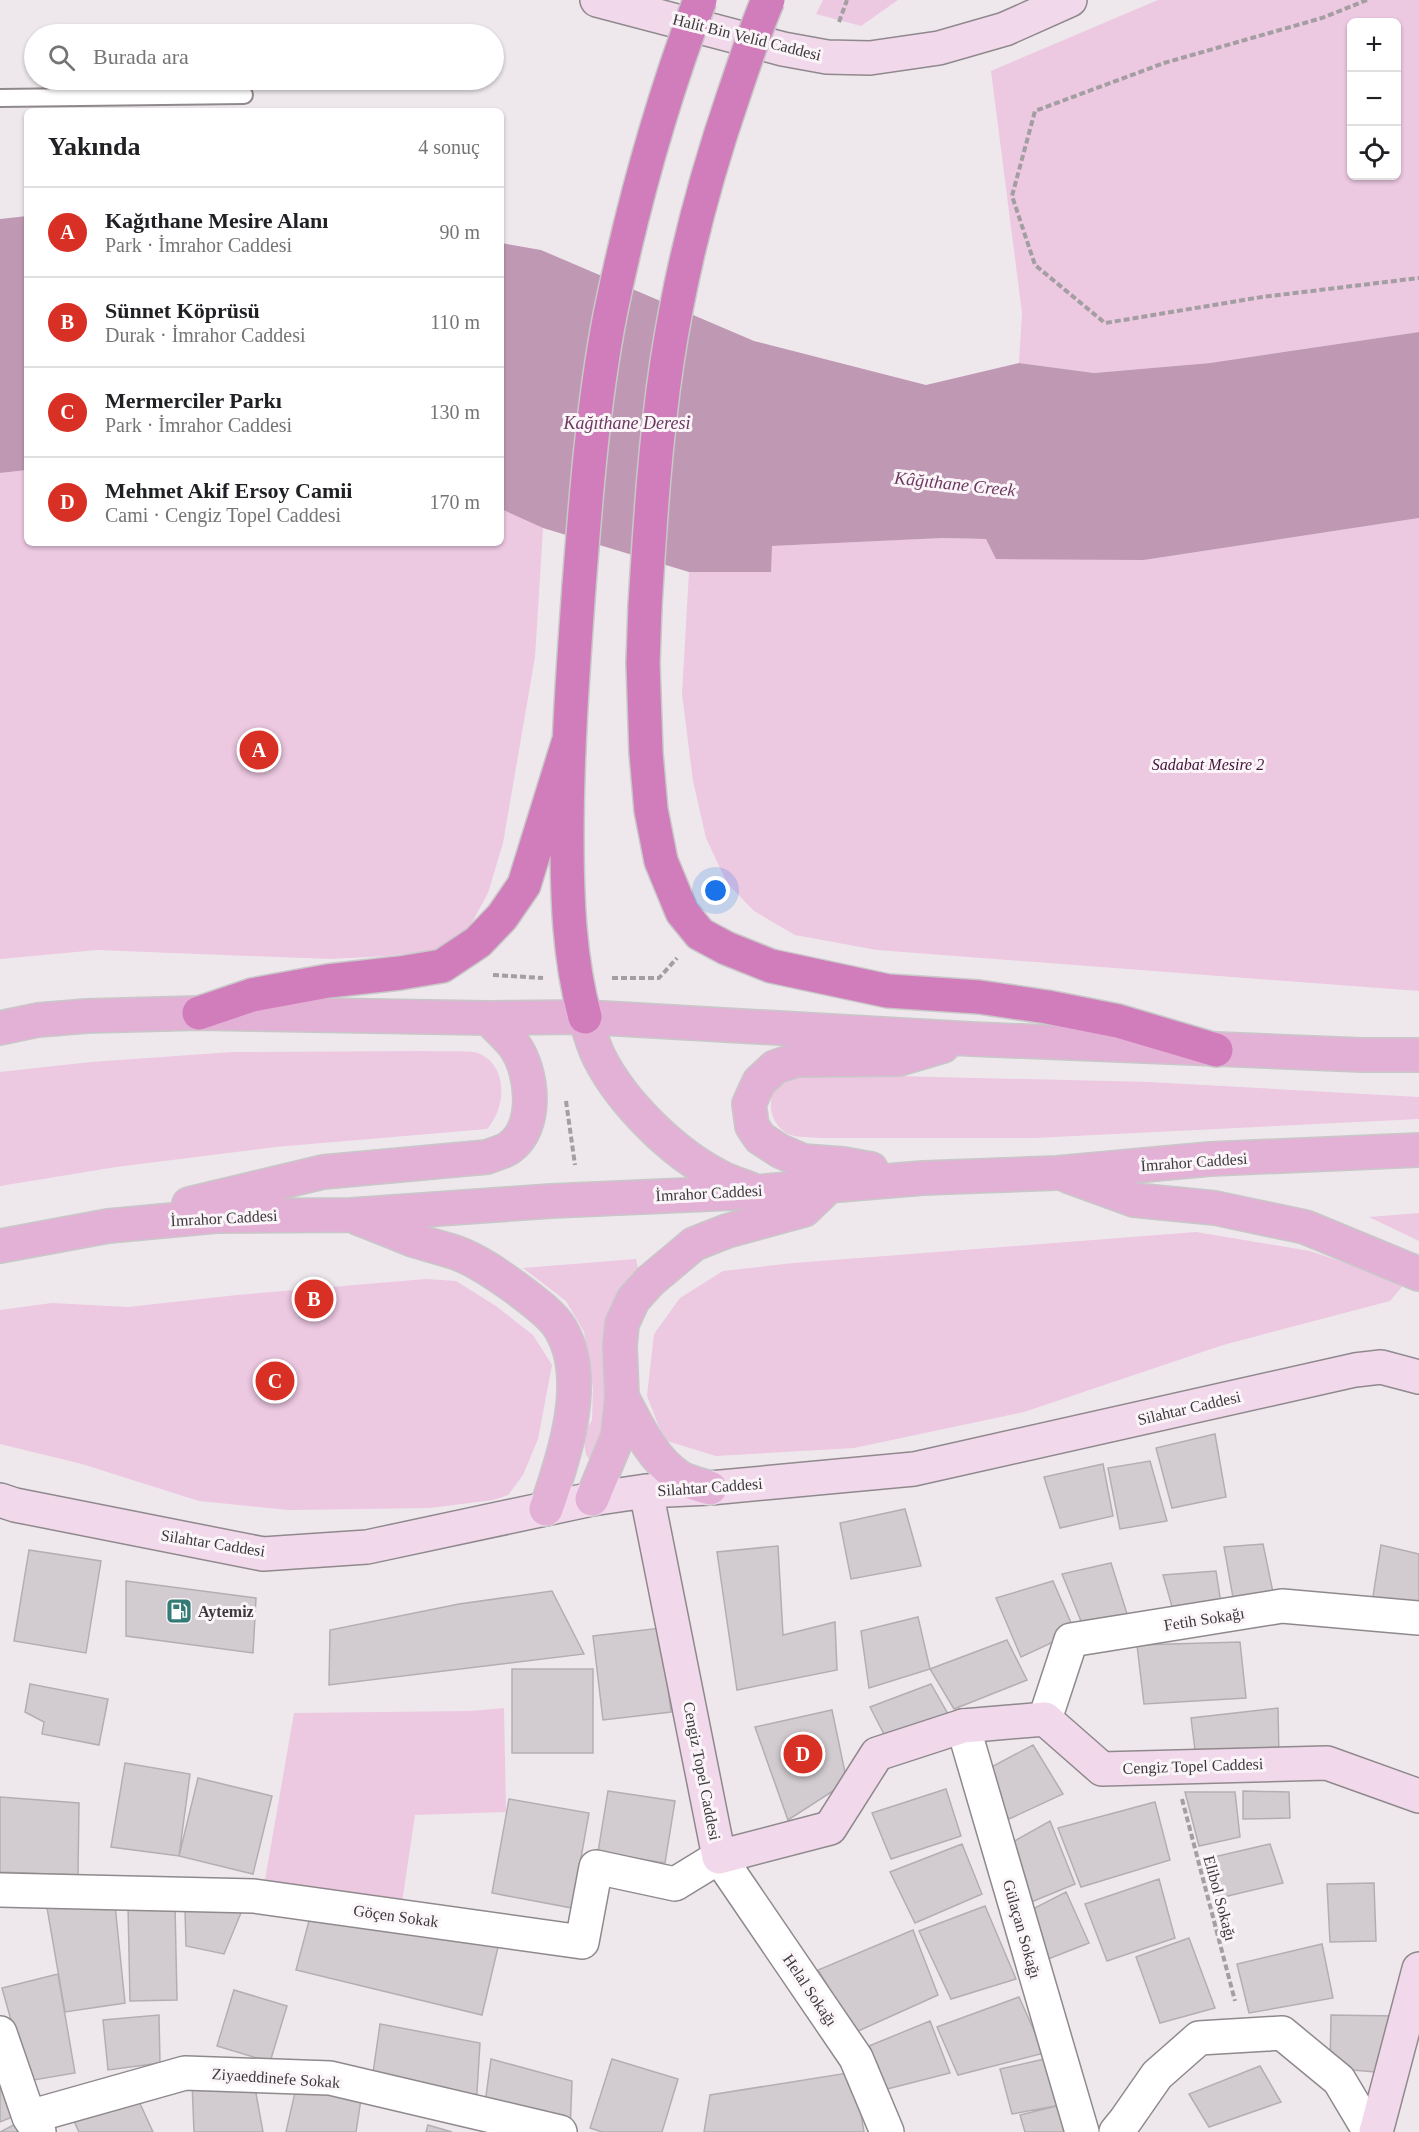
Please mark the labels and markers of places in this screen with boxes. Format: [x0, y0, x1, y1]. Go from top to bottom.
pin: A [240, 728, 278, 772]
pin: B [294, 1276, 334, 1322]
pin: C [256, 1358, 294, 1404]
fuel station icon: Aytemiz [164, 1596, 194, 1626]
place label: Aytemiz [198, 1603, 254, 1621]
pin: D [784, 1732, 822, 1776]

